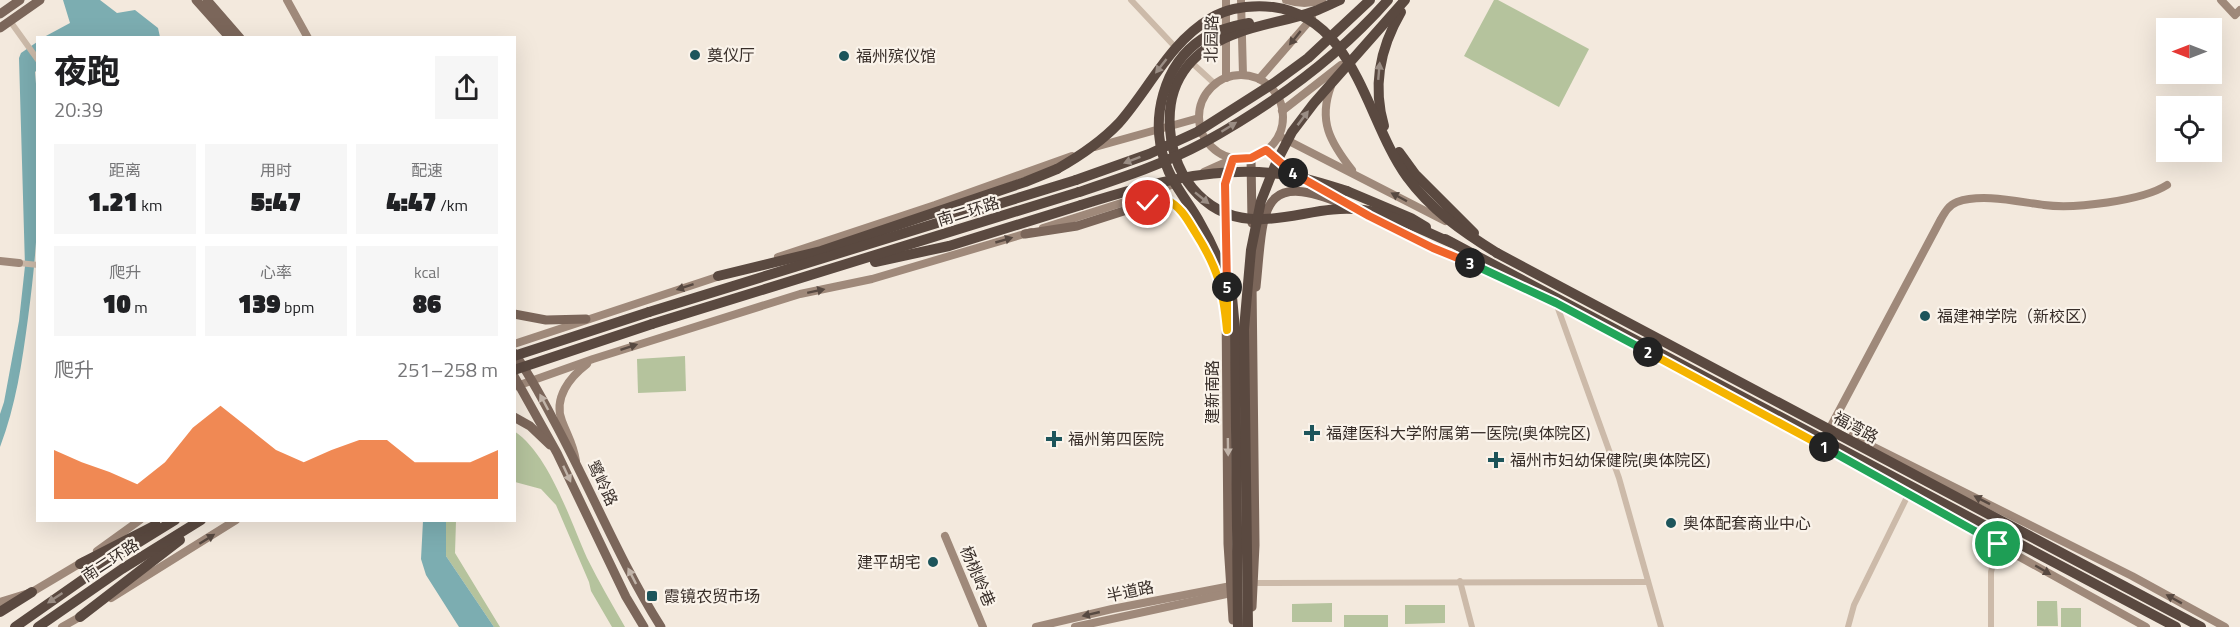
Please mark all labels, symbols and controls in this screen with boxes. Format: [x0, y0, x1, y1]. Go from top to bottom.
street label: 北园路 [1199, 15, 1223, 63]
north arrow [2156, 18, 2222, 84]
map controls [2156, 18, 2222, 162]
one-way arrow [1288, 30, 1301, 46]
place label: 奠仪厅 [707, 43, 755, 67]
place label: 福州殡仪馆 [856, 44, 936, 68]
text: 夜跑 [54, 46, 120, 96]
marker: 奠仪厅 [688, 48, 702, 62]
marker: 福州殡仪馆 [837, 49, 851, 63]
button: share [435, 56, 498, 119]
one-way arrow [1156, 59, 1168, 74]
one-way arrow [1375, 62, 1384, 81]
text: 20:39 [54, 94, 103, 125]
button: locate [2156, 96, 2222, 162]
one-way arrow [1296, 111, 1308, 126]
one-way arrow [1221, 122, 1237, 133]
one-way arrow [1122, 155, 1140, 165]
text: 距离 [109, 158, 141, 182]
text: 用时 [260, 158, 292, 182]
text: 配速 [411, 158, 443, 182]
pin: 4 [1278, 158, 1308, 188]
text: 4 [1289, 161, 1297, 185]
pin [1122, 177, 1173, 228]
text: 1.21 [88, 182, 138, 221]
text: 5:47 [251, 182, 301, 221]
text: 4:47 [386, 182, 437, 221]
icon: check [1131, 186, 1164, 219]
street label: 南二环路 [934, 190, 1002, 232]
one-way arrow [1194, 192, 1210, 205]
one-way arrow [1391, 192, 1408, 202]
text: km [138, 193, 162, 217]
text: /km [437, 193, 468, 217]
one-way arrow [995, 235, 1013, 244]
pin: 3 [1455, 248, 1485, 278]
text: 3 [1466, 251, 1474, 275]
text: 爬升 [109, 260, 141, 284]
text: 心率 [260, 260, 292, 284]
text: kcal [414, 260, 440, 284]
pin: 5 [1212, 272, 1242, 302]
text: 5 [1223, 275, 1231, 299]
one-way arrow [676, 283, 694, 292]
text: 10 [102, 284, 131, 323]
text: 139 [238, 284, 281, 323]
text: 86 [413, 284, 441, 323]
one-way arrow [807, 286, 826, 295]
text: m [131, 295, 148, 319]
text: bpm [281, 295, 314, 319]
place label: 福建神学院（新校区） [1937, 304, 2097, 328]
marker: 福建神学院（新校区） [1918, 309, 1932, 323]
pin: 2 [1633, 337, 1663, 367]
text: 2 [1644, 340, 1652, 364]
one-way arrow [620, 342, 638, 351]
text: 爬升 [54, 354, 94, 385]
text: 251–258 m [397, 354, 498, 385]
street label: 建新南路 [1200, 360, 1224, 424]
one-way arrow [539, 393, 549, 410]
street label: 福湾路 [1829, 405, 1883, 449]
place label: 福建医科大学附属第一医院(奥体院区) [1326, 421, 1590, 445]
marker: 福建医科大学附属第一医院(奥体院区) [1303, 424, 1321, 442]
place label: 福州第四医院 [1068, 427, 1164, 451]
marker: 福州第四医院 [1045, 430, 1063, 448]
pin: 1 [1809, 432, 1839, 462]
text: 1 [1820, 435, 1828, 459]
one-way arrow [1223, 438, 1232, 457]
place label: 福州市妇幼保健院(奥体院区) [1510, 448, 1710, 472]
marker: 福州市妇幼保健院(奥体院区) [1487, 451, 1505, 469]
street label: 鹭岭路 [582, 456, 624, 510]
one-way arrow [563, 465, 572, 482]
one-way arrow [1973, 496, 1991, 506]
place label: 奥体配套商业中心 [1683, 511, 1811, 535]
marker: 奥体配套商业中心 [1664, 516, 1678, 530]
pin [1972, 518, 2023, 569]
icon: arrive [1981, 527, 2014, 560]
street label: 南二环路 [77, 533, 143, 587]
one-way arrow [199, 533, 216, 544]
street label: 杨桃岭巷 [954, 542, 1002, 610]
place label: 建平胡宅 [857, 550, 921, 574]
marker: 建平胡宅 [926, 555, 940, 569]
one-way arrow [2035, 565, 2052, 575]
one-way arrow [627, 568, 636, 585]
street label: 半道路 [1104, 574, 1156, 608]
place label: 霞镜农贸市场 [664, 584, 760, 608]
marker: 霞镜农贸市场 [645, 589, 659, 603]
one-way arrow [47, 592, 63, 603]
one-way arrow [2165, 594, 2182, 604]
one-way arrow [1082, 610, 1100, 620]

